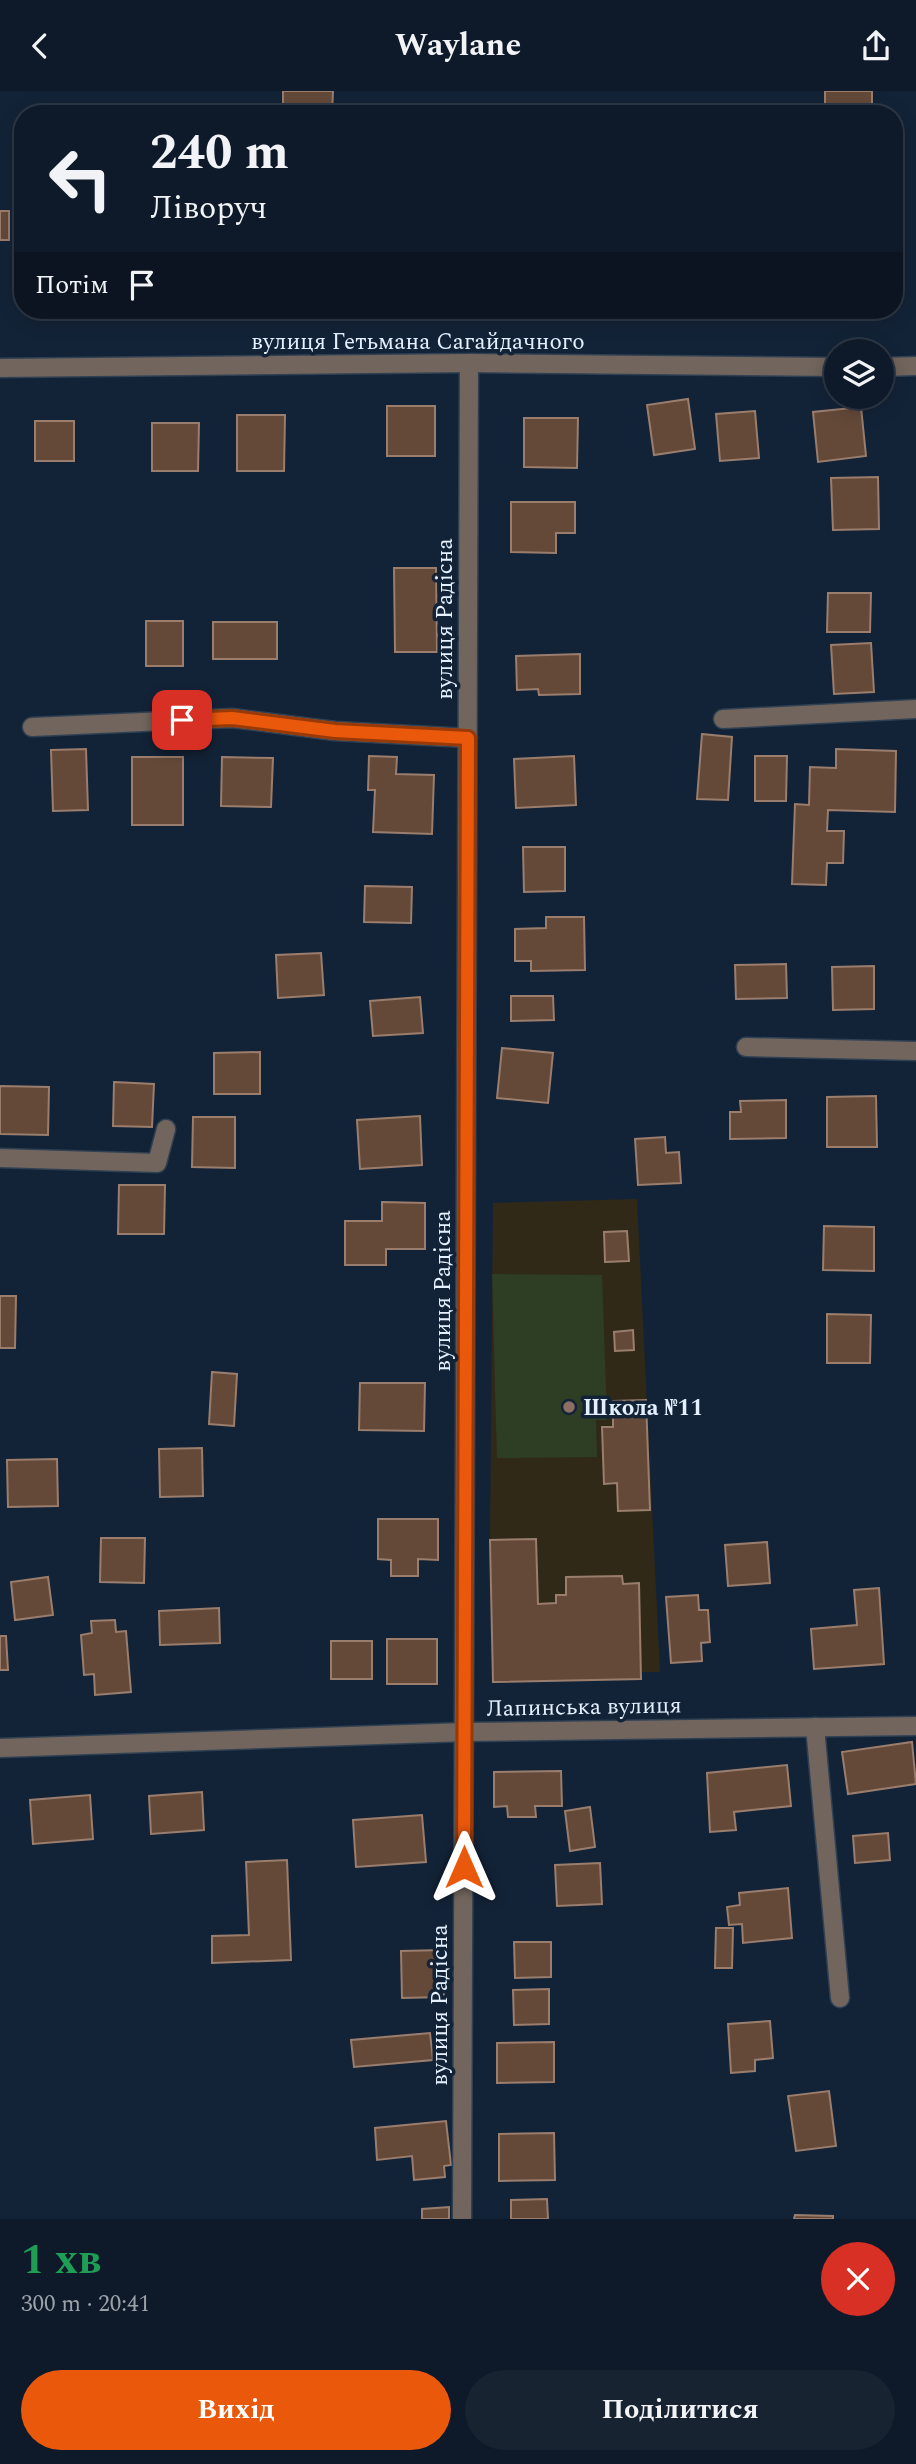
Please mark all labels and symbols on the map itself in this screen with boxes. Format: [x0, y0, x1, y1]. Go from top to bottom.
street label: вулиця Гетьмана Сагайдачного [251, 325, 585, 360]
street label: вулиця Радісна [428, 538, 463, 700]
pin [152, 690, 212, 750]
street label: вулиця Радісна [426, 1210, 461, 1372]
place label: Школа №11 [583, 1391, 703, 1426]
marker: Школа №11 [561, 1399, 577, 1415]
street label: Лапинська вулиця [486, 1688, 682, 1727]
position arrow [427, 1830, 501, 1904]
street label: вулиця Радісна [423, 1924, 458, 2086]

